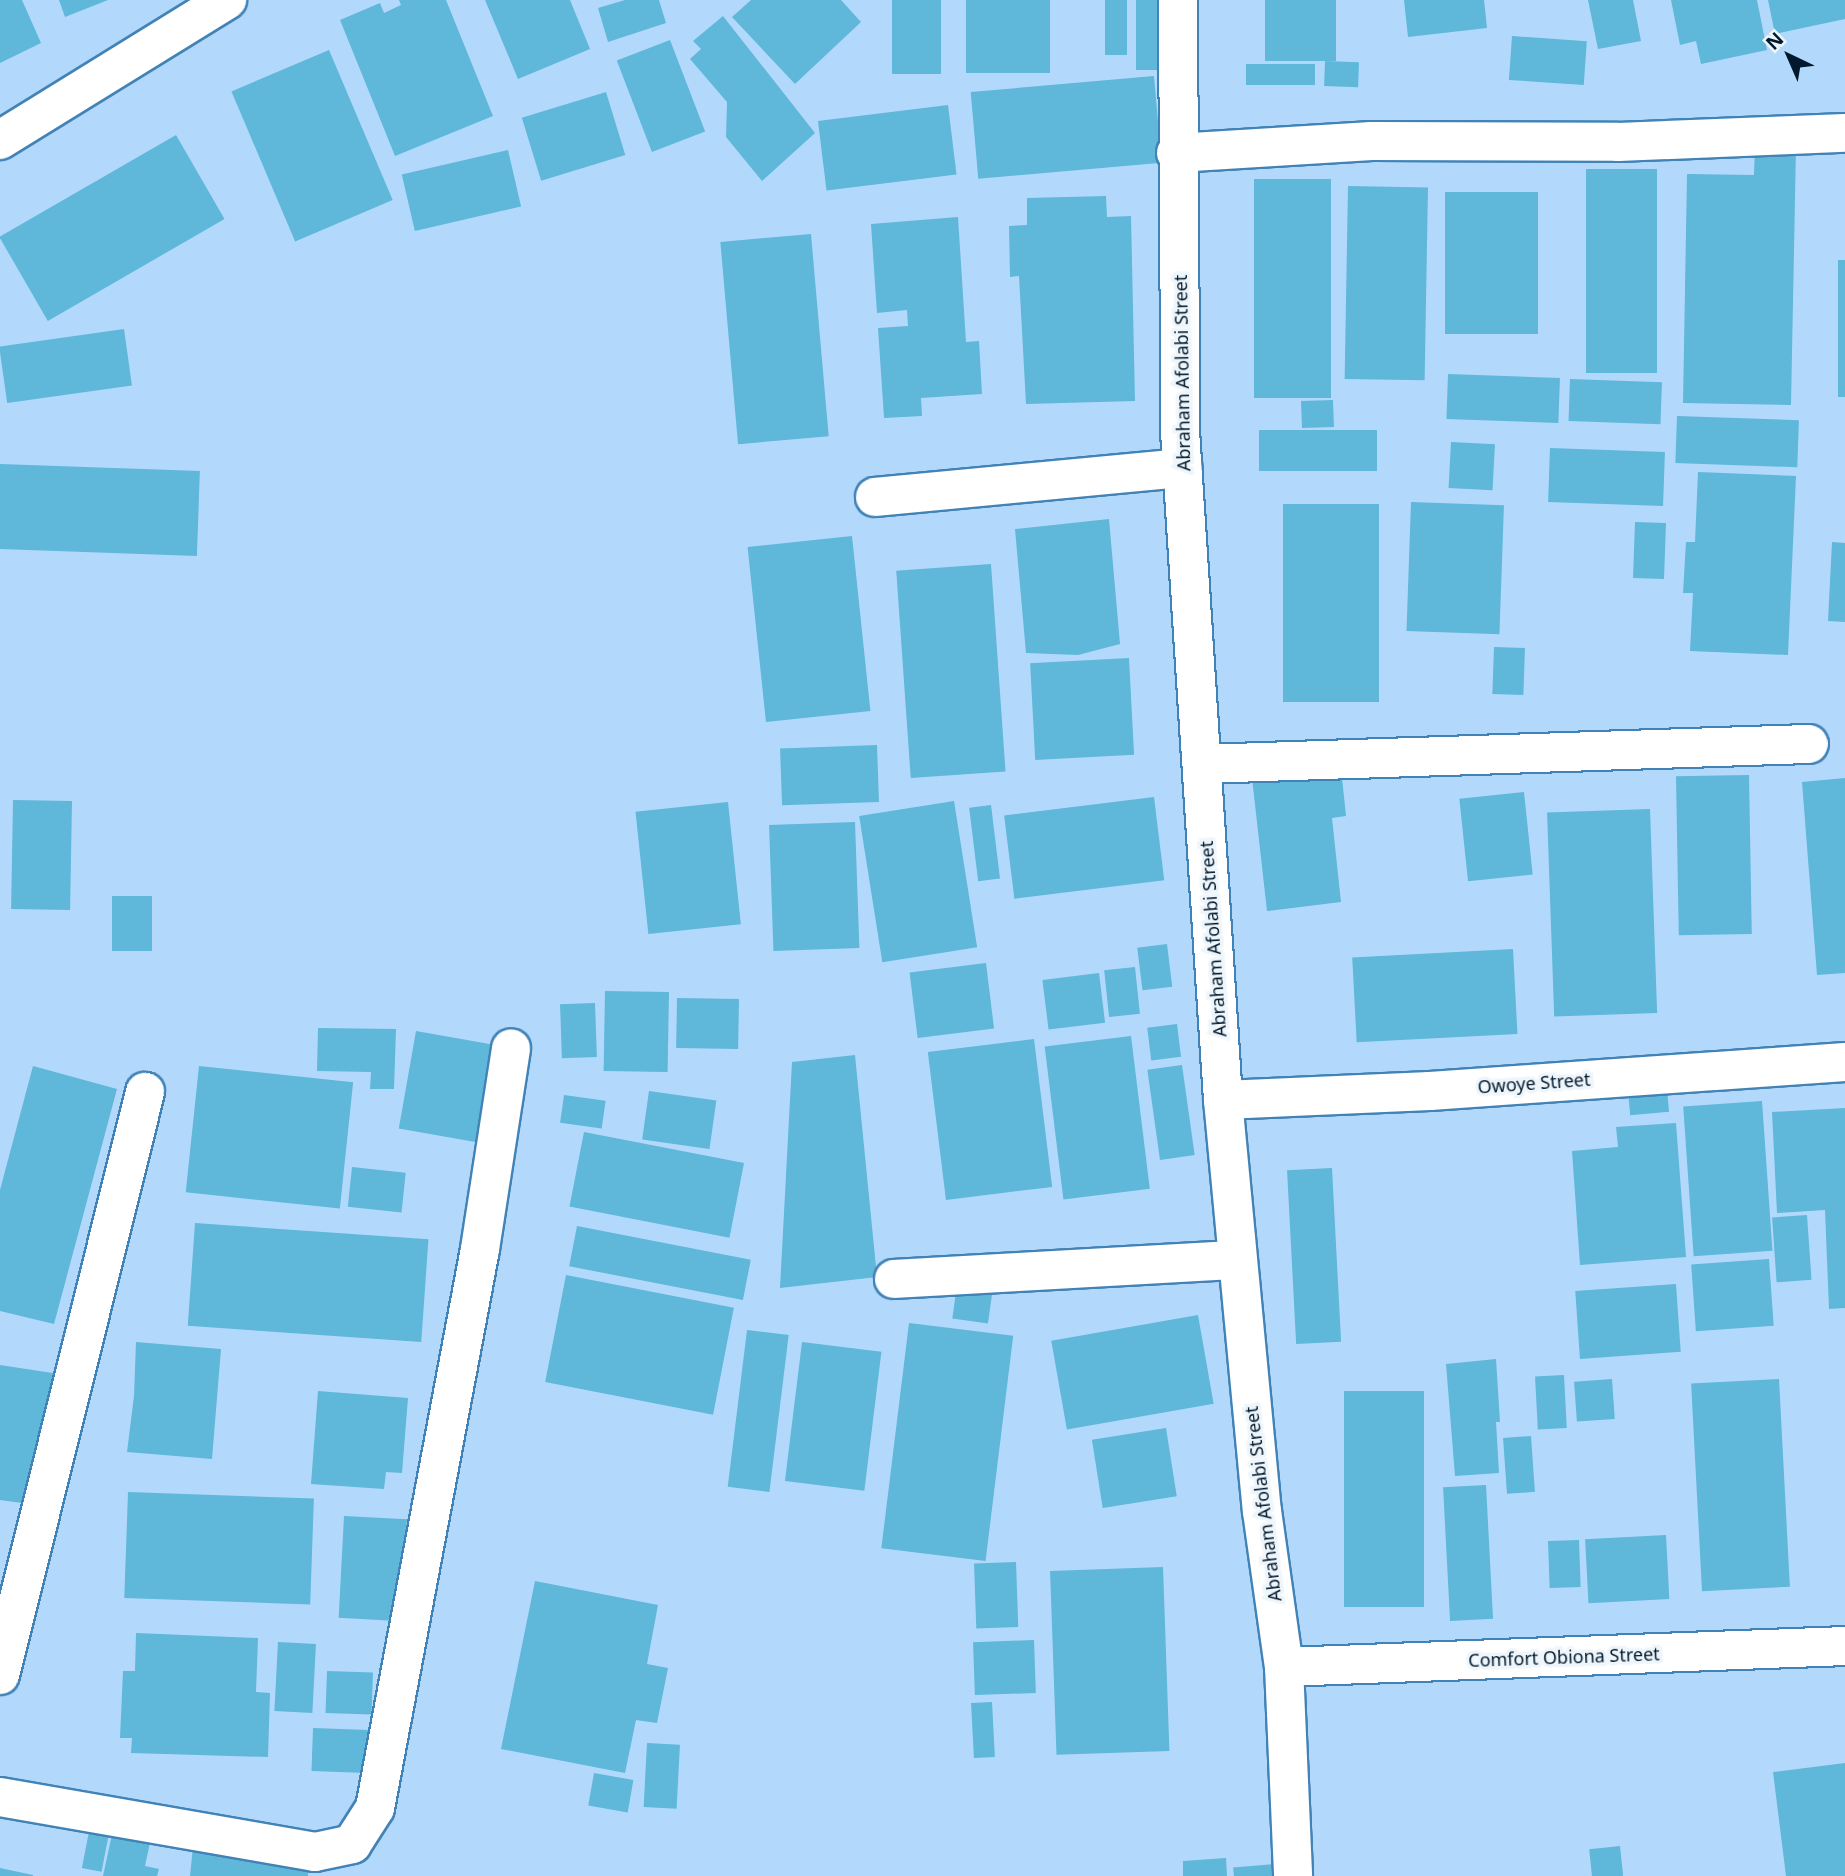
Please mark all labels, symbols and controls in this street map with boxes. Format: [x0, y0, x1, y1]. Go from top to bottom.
north arrow [1754, 21, 1824, 91]
text: N [1760, 26, 1789, 56]
street label: Abraham Afolabi Street [1169, 275, 1195, 471]
street label: Abraham Afolabi Street [1195, 840, 1231, 1038]
street label: Owoye Street [1477, 1068, 1591, 1098]
street label: Abraham Afolabi Street [1240, 1405, 1286, 1603]
street label: Comfort Obiona Street [1468, 1643, 1660, 1671]

